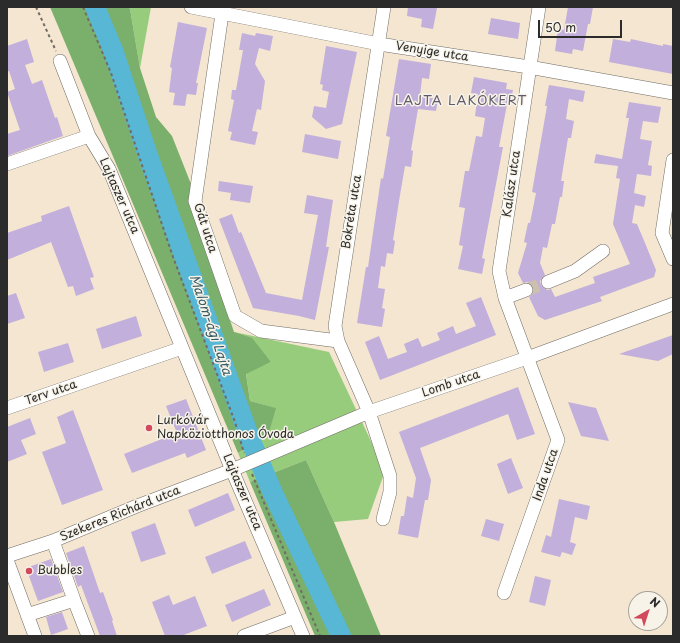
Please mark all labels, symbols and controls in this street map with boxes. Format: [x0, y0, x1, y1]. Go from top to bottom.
scale bar [540, 12, 624, 38]
text: 50 m [545, 18, 576, 36]
street label: Venyige utca [394, 39, 470, 65]
district label: LAJTA LAKÓKERT [396, 93, 526, 109]
street label: Kalász utca [500, 150, 524, 218]
street label: Lajtaszer utca [96, 156, 142, 236]
street label: Bokréta utca [339, 174, 365, 250]
street label: Gát utca [190, 201, 220, 255]
water label: Malom-ági Lajta [185, 273, 235, 377]
street label: Lomb utca [420, 367, 482, 401]
street label: Terv utca [23, 377, 79, 409]
place label: Lurkóvár Napköziotthonos Óvoda [157, 414, 294, 442]
marker: Lurkóvár Napköziotthonos Óvoda [144, 423, 154, 433]
street label: Inda utca [530, 447, 562, 503]
street label: Lajtaszer utca [219, 452, 265, 532]
street label: Szekeres Richárd utca [58, 483, 182, 545]
place label: Bubbles [37, 564, 82, 578]
marker: Bubbles [24, 566, 34, 576]
north arrow [628, 591, 668, 631]
text: N [647, 593, 664, 611]

